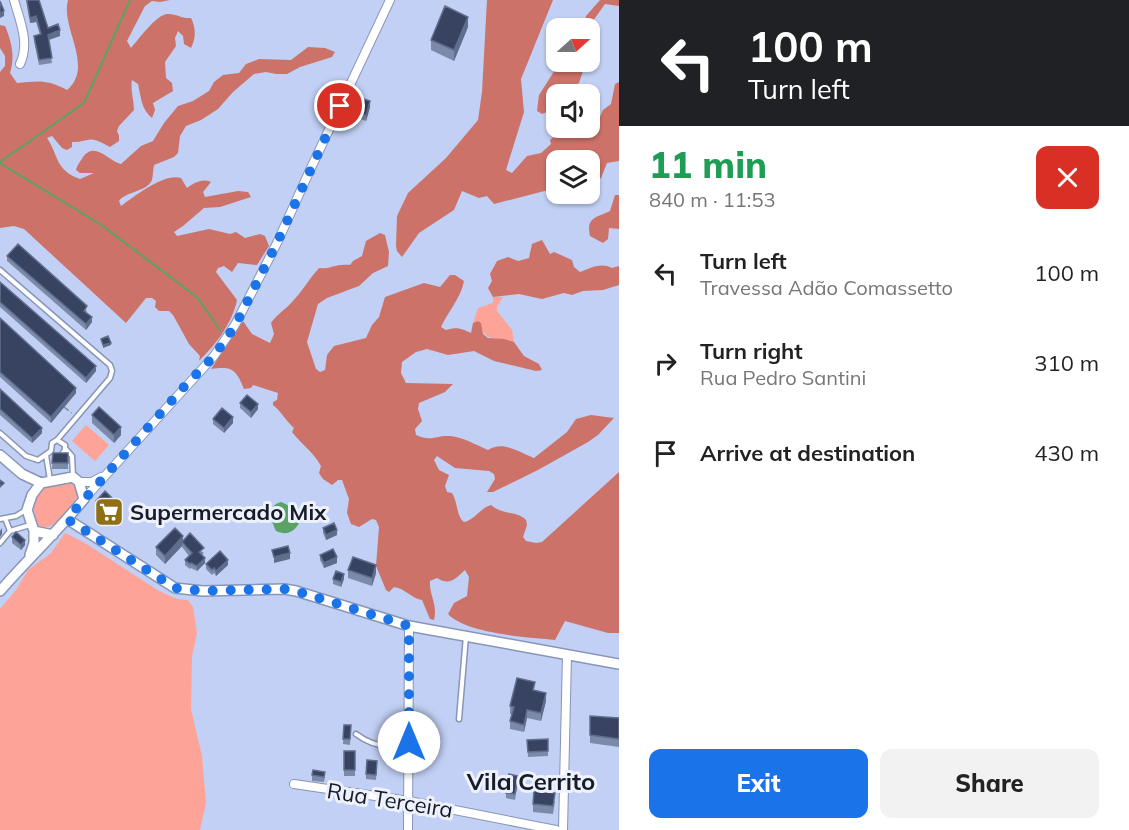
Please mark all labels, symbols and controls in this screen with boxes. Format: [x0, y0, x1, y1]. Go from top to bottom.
north arrow [546, 18, 600, 72]
map controls [546, 18, 600, 204]
text: 100 m [748, 20, 873, 73]
icon: left [649, 24, 727, 102]
text: Turn left [748, 72, 850, 106]
pin [314, 80, 365, 131]
button: sound [546, 84, 600, 138]
icon: arrive [323, 89, 356, 122]
text: 11 min [649, 142, 767, 187]
button: close [1036, 146, 1099, 209]
button: layers [546, 150, 600, 204]
text: 840 m · 11:53 [649, 187, 775, 212]
text: Turn left [700, 247, 787, 275]
icon: left [649, 257, 682, 290]
text: 100 m [1034, 259, 1099, 287]
text: Travessa Adão Comassetto [700, 275, 953, 300]
text: Turn right [700, 337, 803, 365]
icon: right [649, 347, 682, 380]
text: 310 m [1034, 349, 1099, 377]
text: Rua Pedro Santini [700, 365, 866, 390]
icon: arrive [649, 437, 682, 470]
text: Arrive at destination [700, 439, 915, 467]
text: 430 m [1034, 439, 1099, 467]
supermarket icon: Supermercado Mix [93, 496, 125, 528]
place label: Supermercado Mix [130, 498, 327, 526]
position arrow [377, 710, 441, 774]
button: Exit [649, 749, 868, 818]
button: Share [880, 749, 1099, 818]
district label: Vila Cerrito [466, 766, 595, 796]
street label: Rua Terceira [325, 776, 455, 824]

